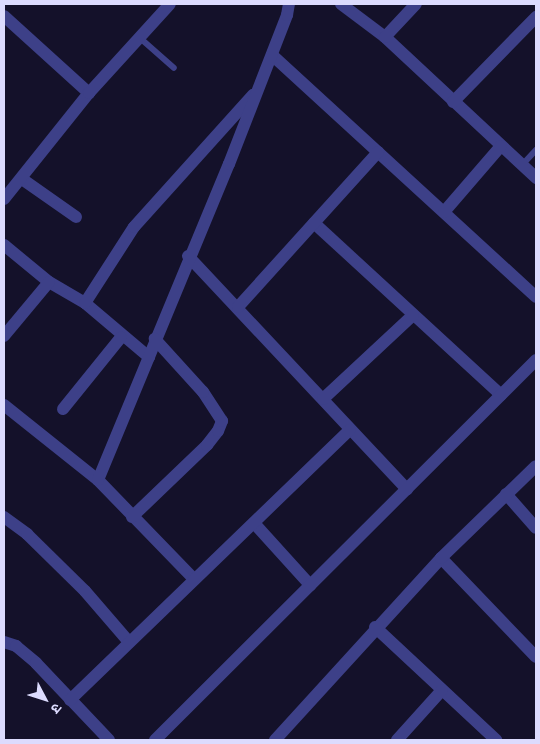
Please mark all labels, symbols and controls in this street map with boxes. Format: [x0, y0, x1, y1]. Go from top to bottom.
north arrow [20, 674, 70, 724]
text: उ [47, 700, 67, 718]

